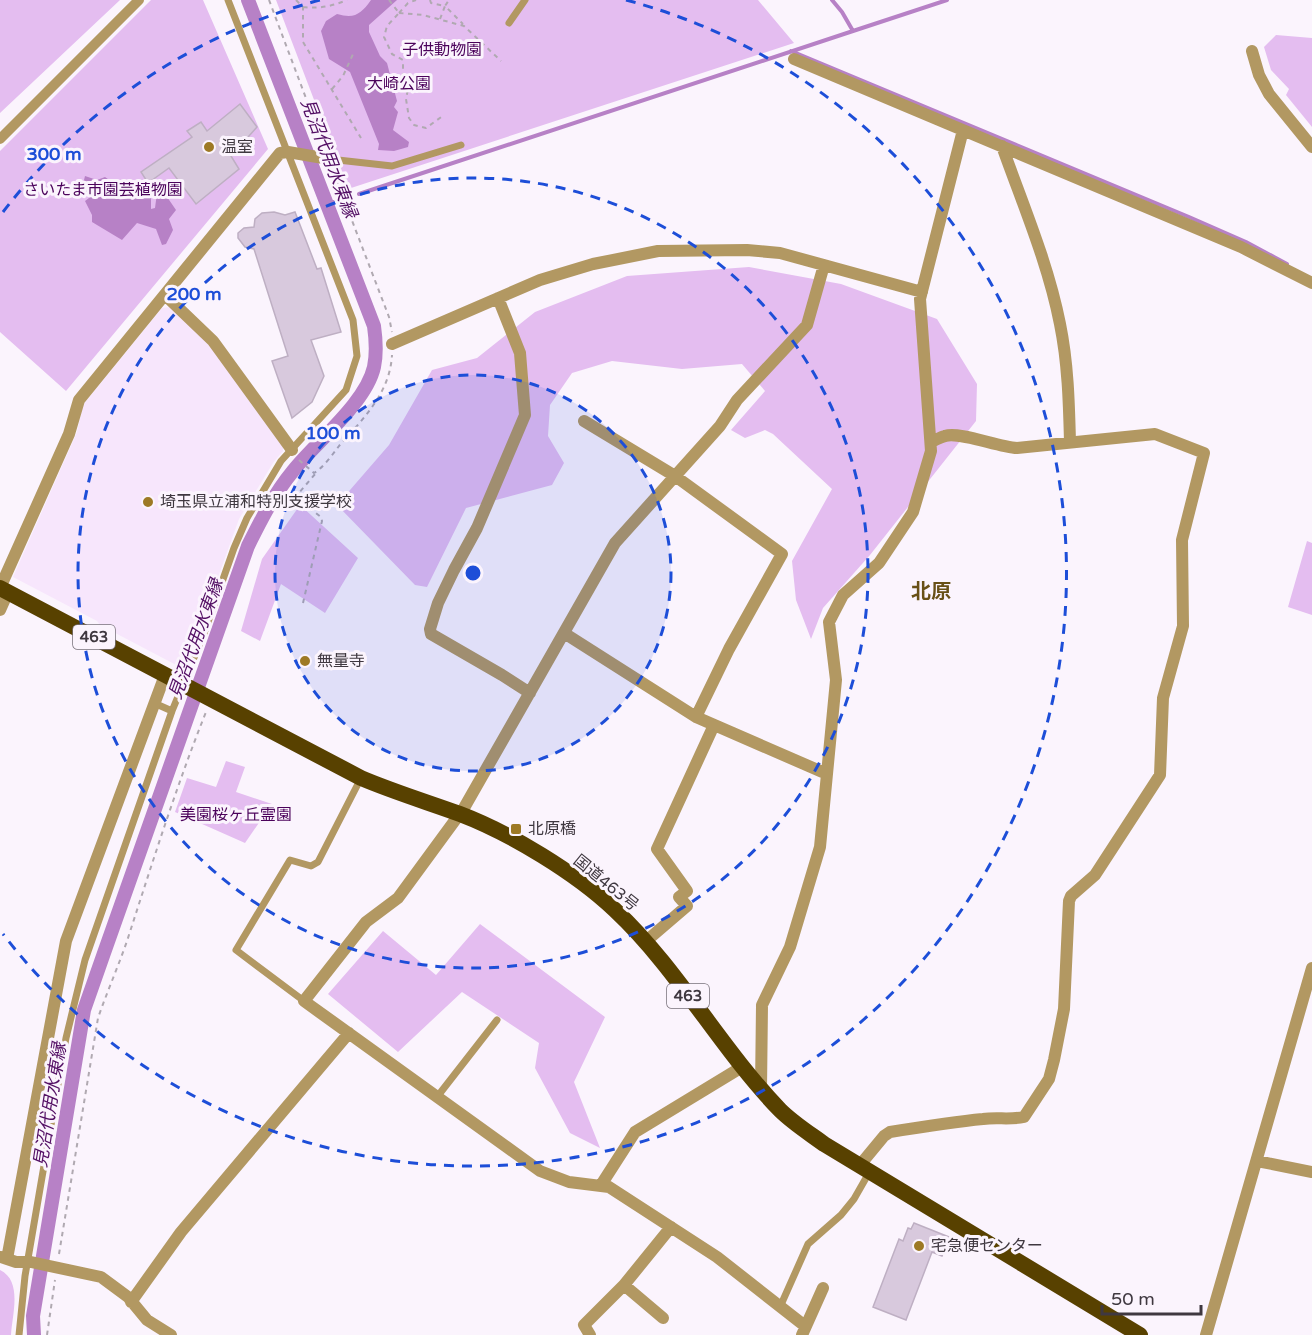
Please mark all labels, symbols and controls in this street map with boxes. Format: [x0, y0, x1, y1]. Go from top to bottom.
park label: 子供動物園 [402, 40, 482, 60]
park label: 大崎公園 [367, 74, 431, 94]
water label: 見沼代用水東縁 [296, 95, 363, 223]
place label: 温室 [221, 137, 253, 157]
marker: 温室 [202, 140, 216, 154]
text: 300 m [26, 143, 82, 165]
park label: さいたま市園芸植物園 [23, 180, 183, 200]
text: 200 m [166, 283, 222, 305]
text: 100 m [305, 422, 361, 444]
place label: 埼玉県立浦和特別支援学校 [160, 492, 352, 512]
marker: 埼玉県立浦和特別支援学校 [141, 495, 155, 509]
centre of rings [463, 563, 483, 583]
water label: 見沼代用水東縁 [164, 574, 229, 702]
district label: 北原 [911, 580, 951, 604]
road number: 463 [73, 625, 115, 649]
place label: 無量寺 [317, 651, 365, 671]
marker: 無量寺 [298, 654, 312, 668]
park label: 美園桜ヶ丘霊園 [180, 805, 292, 825]
place label: 北原橋 [528, 819, 576, 839]
marker: 北原橋 [509, 822, 523, 836]
street label: 国道463号 [569, 851, 643, 915]
road number: 463 [667, 984, 709, 1008]
water label: 見沼代用水東縁 [29, 1039, 71, 1169]
place label: 宅急便センター [931, 1236, 1043, 1256]
marker: 宅急便センター [912, 1239, 926, 1253]
scale bar [1102, 1278, 1201, 1316]
text: 50 m [1111, 1288, 1155, 1310]

